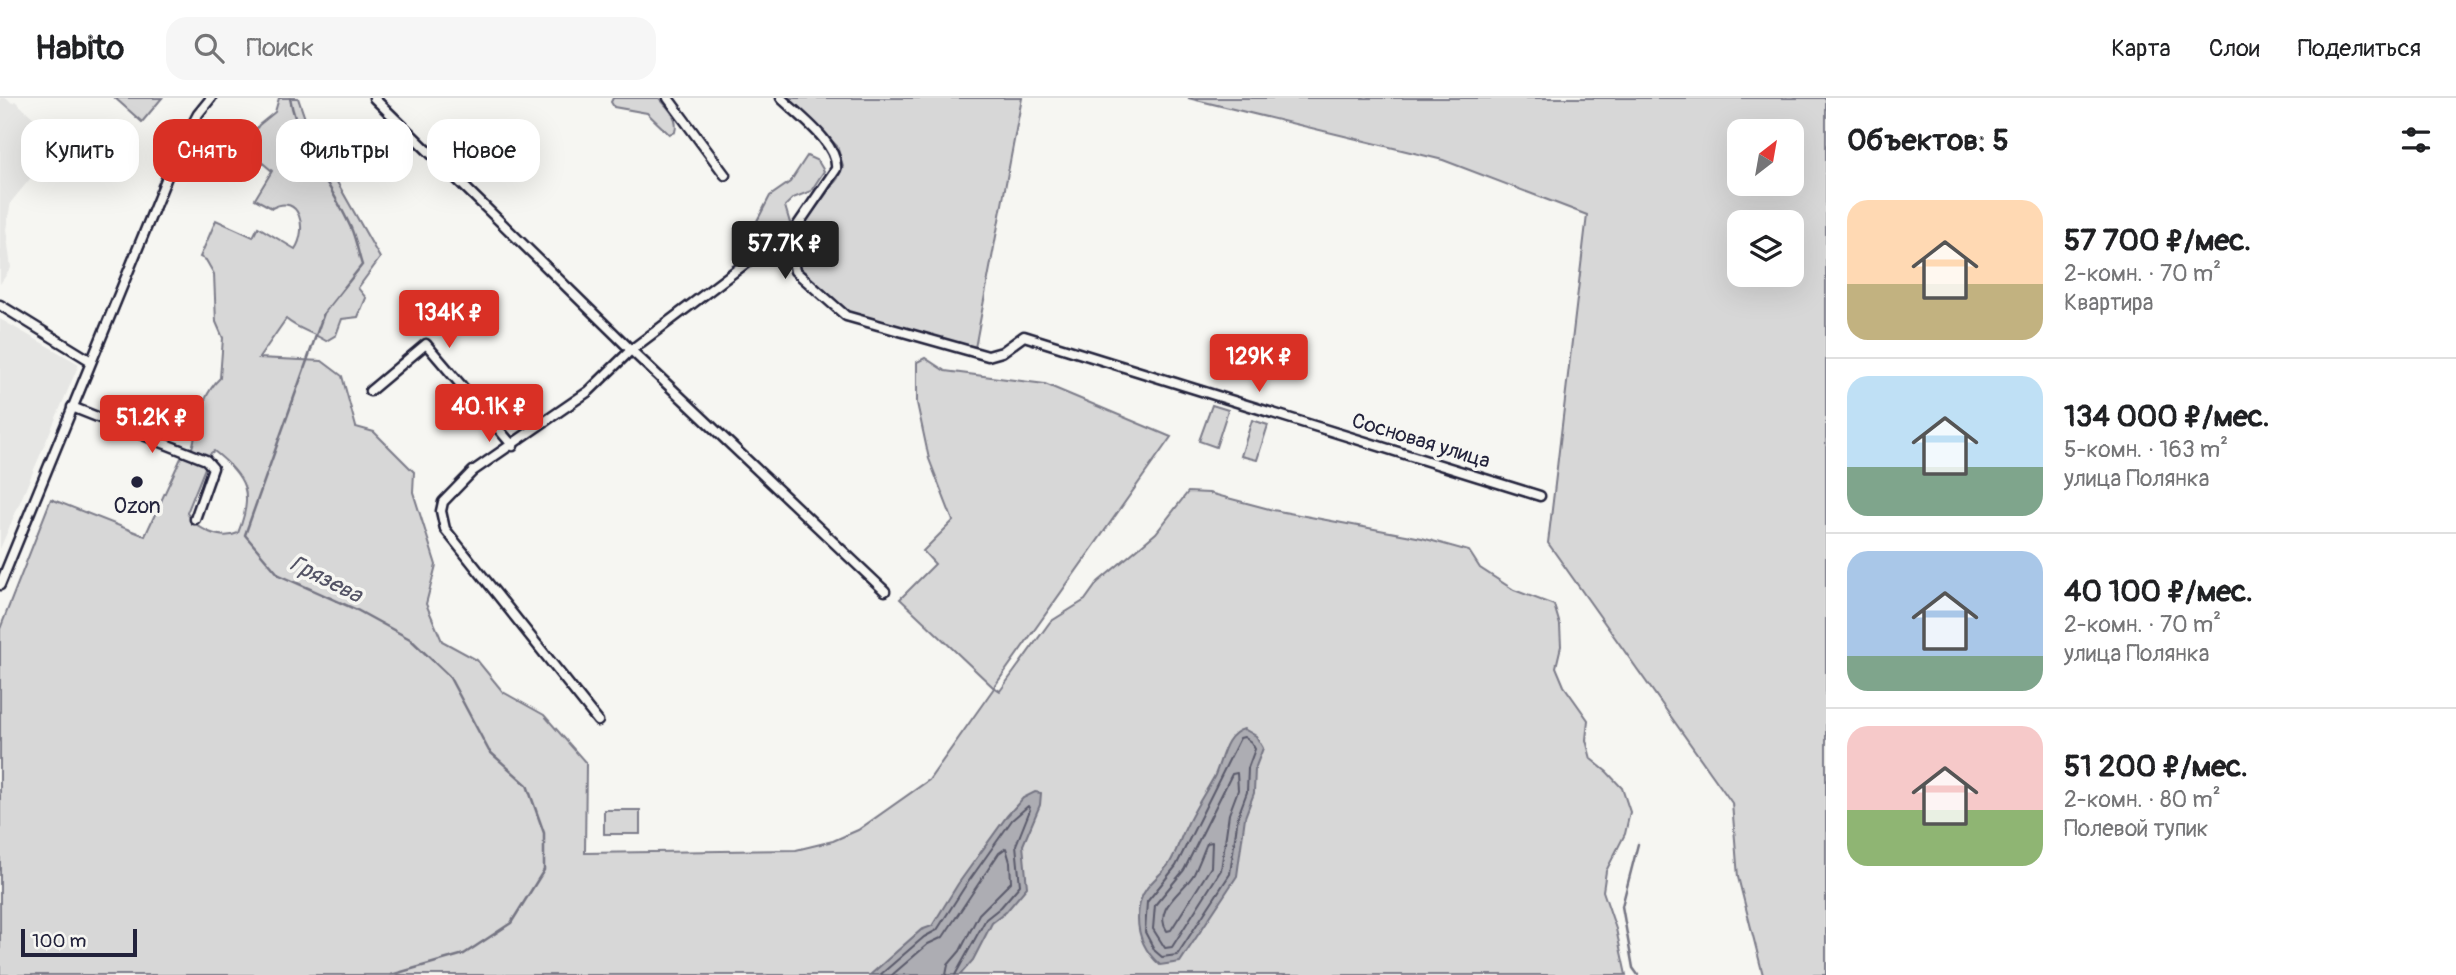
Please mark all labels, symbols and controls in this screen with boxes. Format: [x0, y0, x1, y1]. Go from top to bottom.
search box [166, 17, 656, 80]
text: Habito [35, 28, 124, 69]
icon: search [190, 29, 228, 67]
text: Поиск [246, 32, 314, 64]
text: Карта [2111, 34, 2171, 63]
text: Слои [2209, 34, 2260, 63]
text: Поделиться [2298, 34, 2421, 63]
chip: Купить [21, 119, 139, 182]
chip: Снять [153, 119, 262, 182]
chip: Фильтры [276, 119, 413, 182]
chip: Новое [427, 119, 540, 182]
north arrow [1727, 119, 1804, 196]
map controls [1727, 119, 1804, 287]
icon: filters [2397, 121, 2435, 159]
text: Объектов: 5 [1847, 122, 2009, 159]
button: layers [1727, 210, 1804, 287]
pin: 57.7K ₽ [720, 222, 850, 281]
text: 57 700 ₽/мес. [2064, 222, 2251, 259]
icon: home [1903, 228, 1987, 312]
text: 57.7K ₽ [748, 229, 822, 258]
text: 2-комн. · 70 m² [2064, 259, 2221, 288]
text: Квартира [2064, 288, 2153, 317]
pin: 134K ₽ [392, 290, 506, 350]
text: 134K ₽ [415, 298, 483, 327]
pin: 129K ₽ [1202, 334, 1316, 394]
text: 129K ₽ [1226, 342, 1292, 371]
pin: 40.1K ₽ [424, 384, 554, 444]
text: 40.1K ₽ [451, 392, 527, 421]
pin: 51.2K ₽ [87, 396, 217, 455]
text: 134 000 ₽/мес. [2064, 398, 2270, 435]
text: 51.2K ₽ [116, 403, 188, 432]
icon: home [1903, 404, 1987, 488]
street label: Сосновая улица [1348, 407, 1494, 475]
text: 5-комн. · 163 m² [2064, 435, 2228, 464]
text: улица Полянка [2064, 464, 2209, 493]
marker: Ozon [129, 474, 145, 490]
place label: Ozon [113, 493, 161, 520]
water label: Грязева [285, 549, 368, 610]
text: 40 100 ₽/мес. [2064, 573, 2253, 610]
icon: home [1903, 579, 1987, 663]
text: 2-комн. · 70 m² [2064, 610, 2221, 639]
text: улица Полянка [2064, 639, 2209, 668]
text: 51 200 ₽/мес. [2064, 748, 2248, 785]
icon: home [1903, 754, 1987, 838]
text: 2-комн. · 80 m² [2064, 785, 2221, 814]
text: Полевой тупик [2064, 814, 2208, 843]
scale bar [21, 926, 136, 958]
text: 100 m [32, 929, 86, 953]

